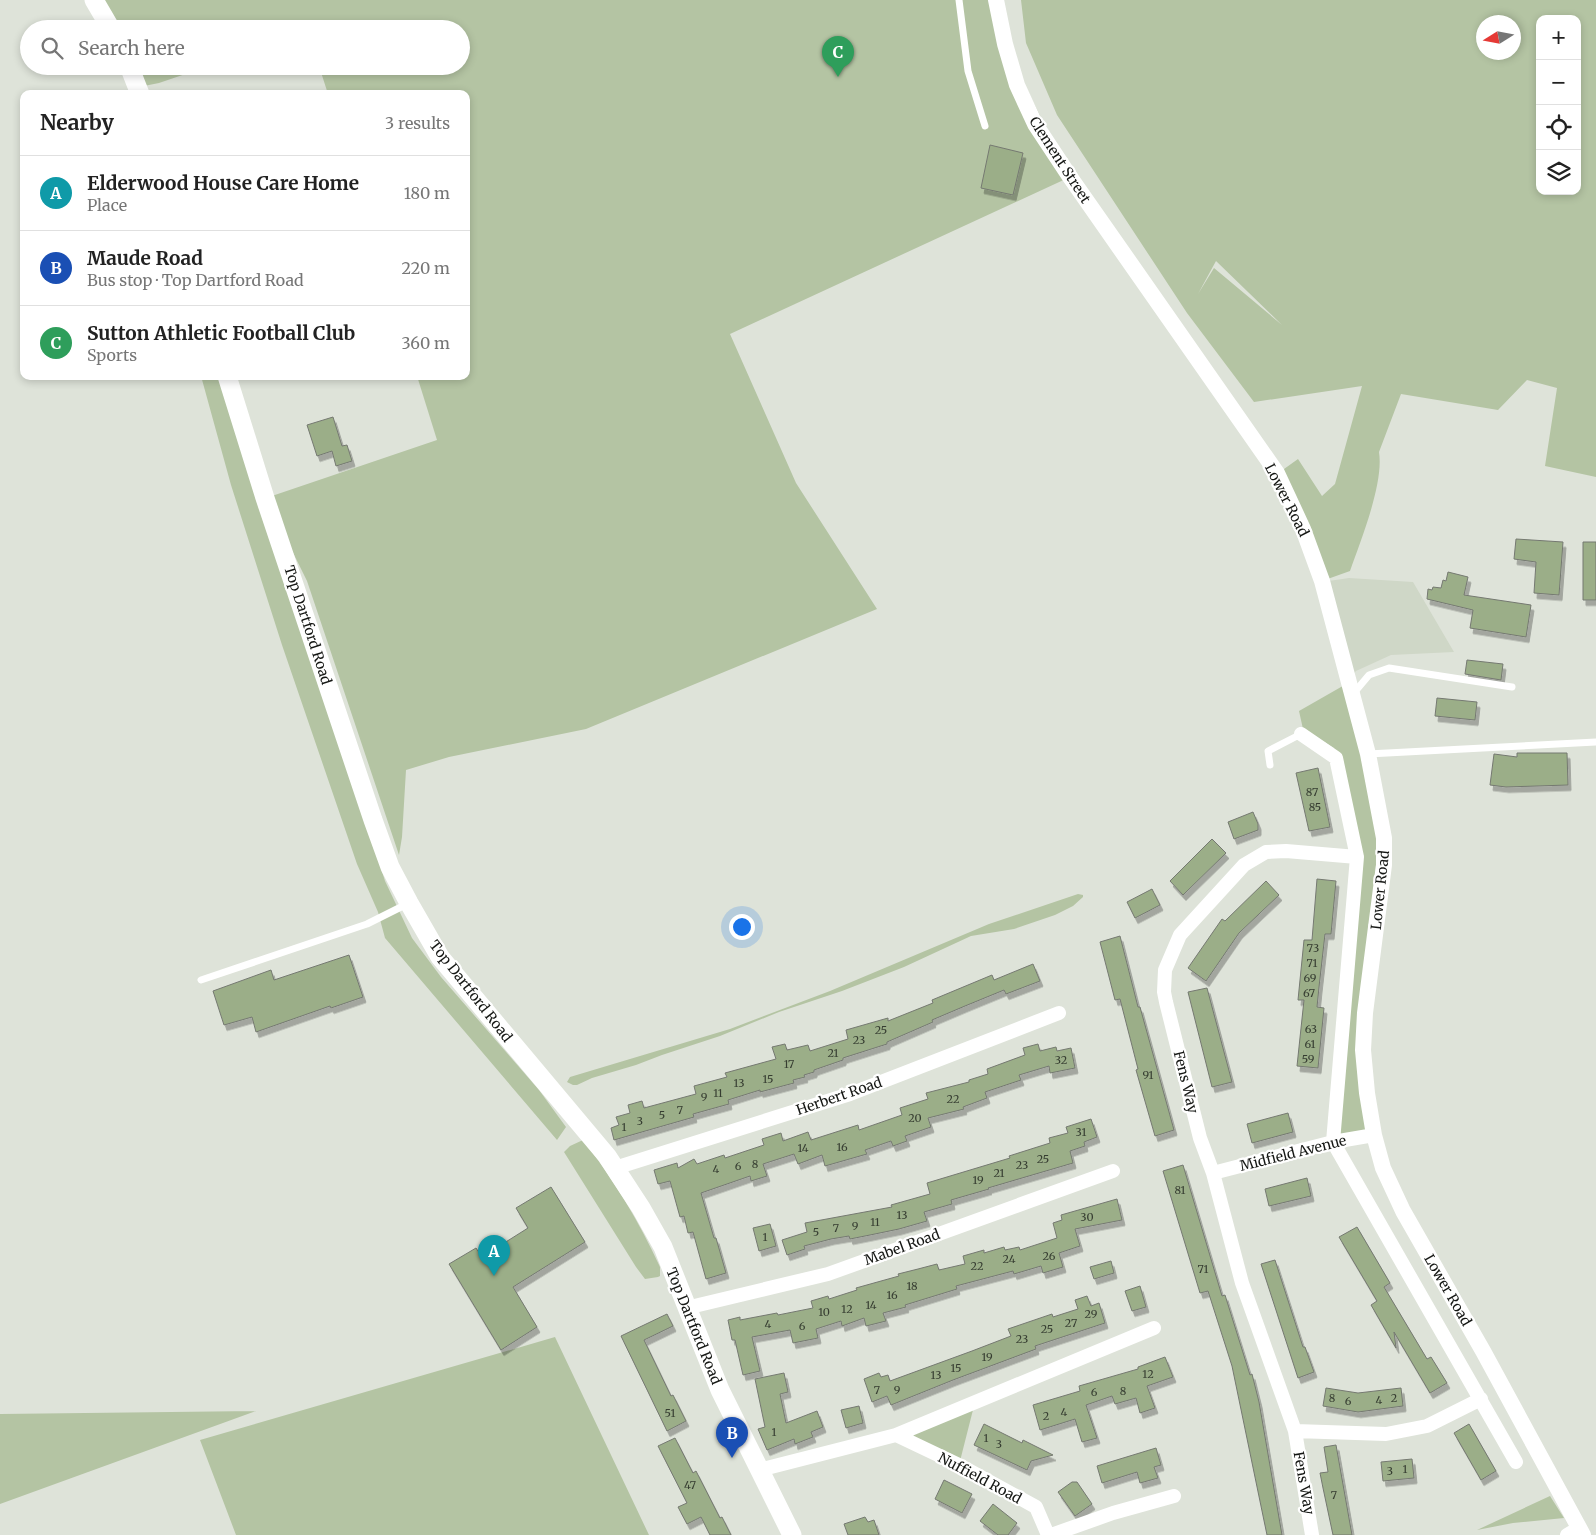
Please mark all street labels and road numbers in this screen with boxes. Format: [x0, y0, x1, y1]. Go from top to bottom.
street label: Clement Street [1025, 113, 1095, 207]
street label: Lower Road [1261, 460, 1313, 540]
street label: Top Dartford Road [280, 563, 336, 687]
street label: Lower Road [1367, 849, 1393, 931]
street label: Top Dartford Road [426, 937, 517, 1046]
street label: Fens Way [1170, 1049, 1203, 1116]
street label: Herbert Road [794, 1073, 885, 1119]
street label: Midfield Avenue [1238, 1131, 1348, 1175]
street label: Mabel Road [862, 1225, 943, 1269]
street label: Lower Road [1420, 1251, 1476, 1329]
street label: Top Dartford Road [662, 1265, 726, 1387]
street label: Nuffield Road [935, 1448, 1025, 1508]
street label: Fens Way [1290, 1450, 1319, 1517]

